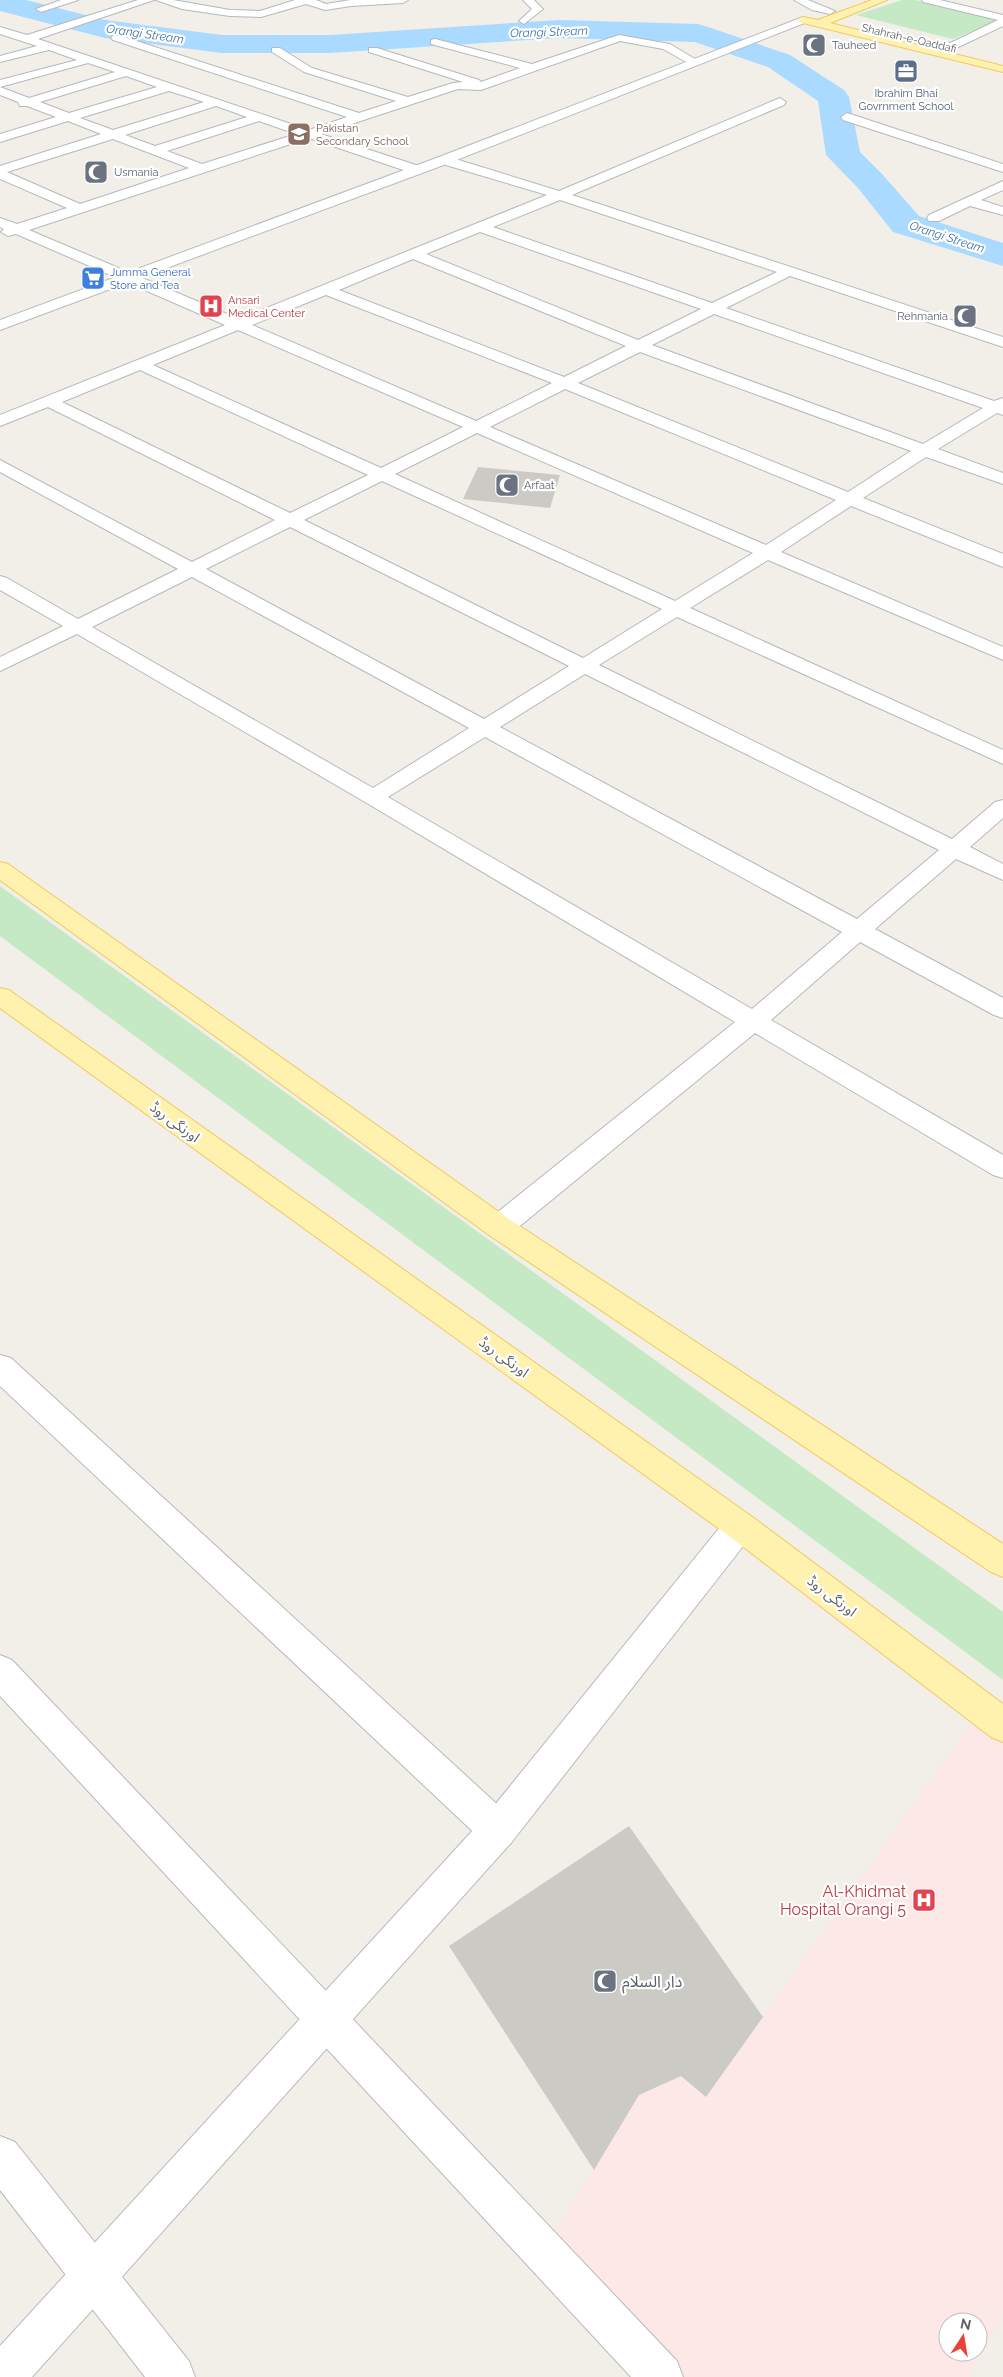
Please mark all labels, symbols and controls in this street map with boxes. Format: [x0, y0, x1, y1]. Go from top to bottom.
street label: Shahrah-e-Qaddafi [860, 21, 958, 56]
water label: Orangi Stream [105, 22, 185, 46]
water label: Orangi Stream [510, 24, 588, 40]
mosque icon: Tauheed [801, 32, 827, 58]
place label: Tauheed [832, 39, 876, 52]
office icon: Ibrahim Bhai Govrnment School [893, 58, 919, 84]
place label: Ibrahim Bhai Govrnment School [859, 87, 953, 113]
school or university icon: Pakistan Secondary School [286, 121, 312, 147]
place label: Pakistan Secondary School [316, 122, 408, 148]
mosque icon: Usmania [83, 159, 109, 185]
place label: Usmania [114, 166, 158, 179]
water label: Orangi Stream [908, 218, 986, 256]
supermarket icon: Jumma General Store and Tea [80, 265, 106, 291]
place label: Jumma General Store and Tea [110, 266, 191, 292]
hospital icon: Ansari Medical Center [198, 293, 224, 319]
place label: Ansari Medical Center [228, 294, 305, 320]
mosque icon: Rehmania [952, 303, 978, 329]
place label: Rehmania [897, 310, 948, 323]
mosque icon: Arfaat [494, 472, 520, 498]
place label: Arfaat [524, 479, 555, 492]
street label: اورنگی روڈ [147, 1099, 203, 1146]
street label: اورنگی روڈ [476, 1334, 532, 1381]
street label: اورنگی روڈ [804, 1572, 860, 1620]
place label: Al-Khidmat Hospital Orangi 5 [780, 1882, 907, 1919]
hospital icon: Al-Khidmat Hospital Orangi 5 [911, 1887, 937, 1913]
mosque icon: دار السلام [592, 1968, 618, 1994]
place label: دار السلام [622, 1972, 682, 1994]
north arrow [938, 2312, 988, 2362]
text: N [959, 2315, 973, 2333]

